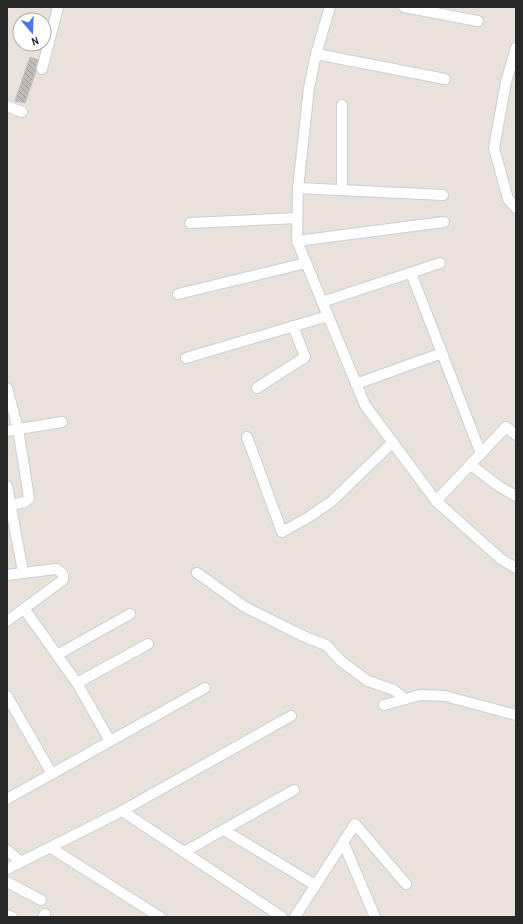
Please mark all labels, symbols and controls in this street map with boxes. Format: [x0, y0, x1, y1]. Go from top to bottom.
north arrow [12, 12, 52, 52]
text: N [30, 34, 41, 49]

